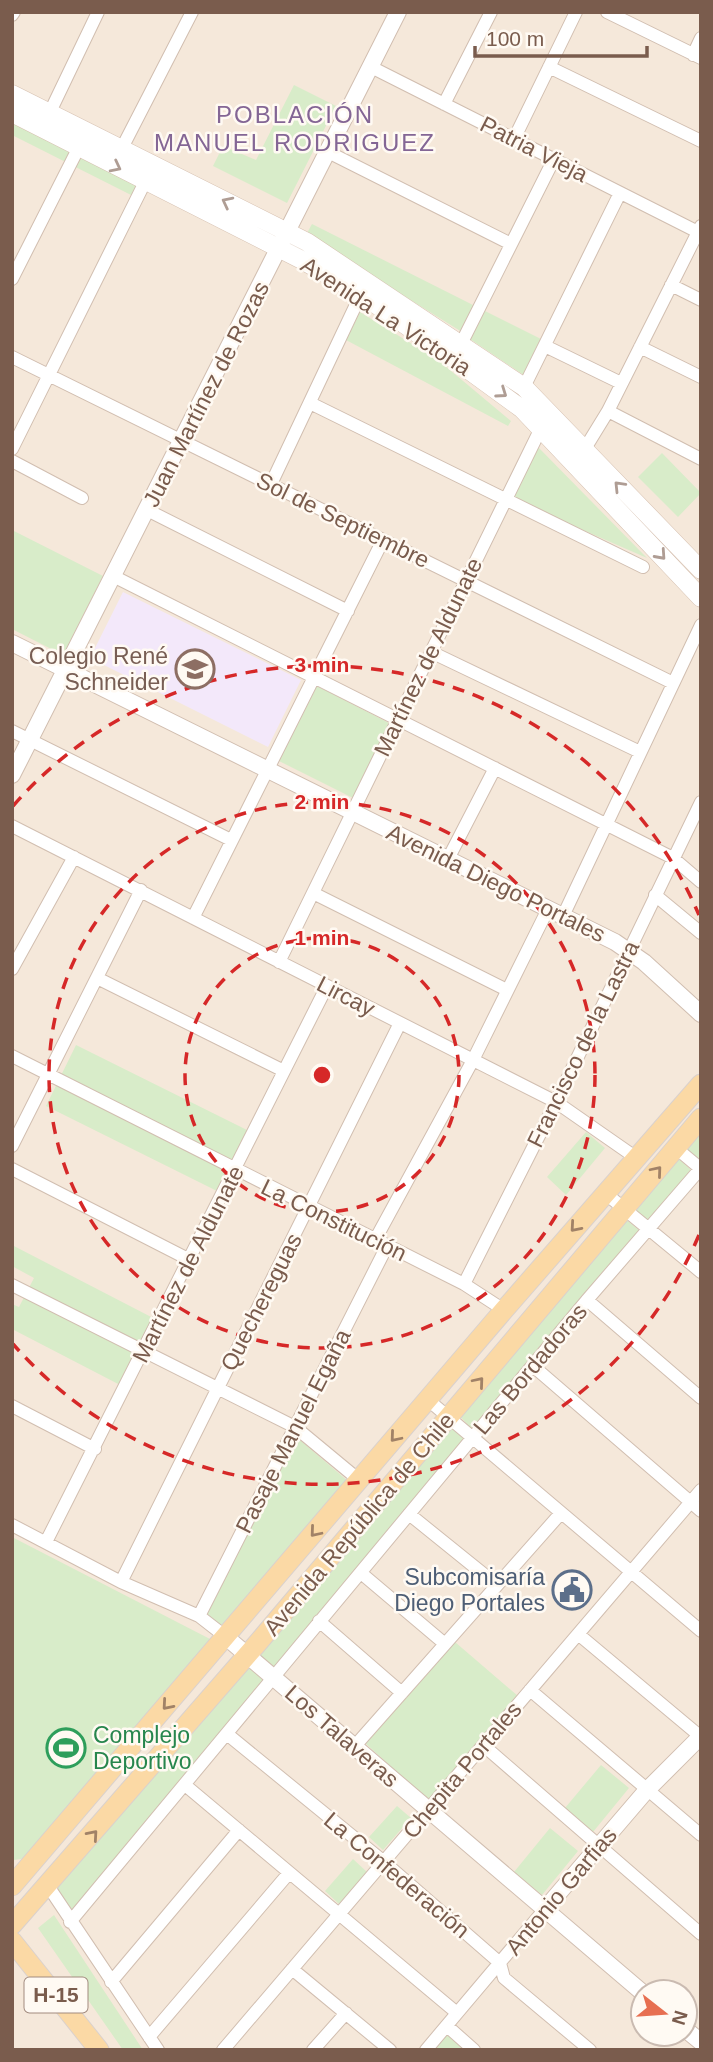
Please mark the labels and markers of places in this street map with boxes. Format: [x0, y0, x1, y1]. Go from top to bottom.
place label: Colegio René Schneider [29, 643, 168, 695]
school or university icon: Colegio René Schneider [174, 648, 216, 690]
centre of rings [310, 1063, 334, 1087]
place label: Subcomisaría Diego Portales [394, 1564, 545, 1616]
public building icon: Subcomisaría Diego Portales [551, 1569, 593, 1611]
place label: Complejo Deportivo [93, 1722, 191, 1774]
sports icon: Complejo Deportivo [45, 1727, 87, 1769]

